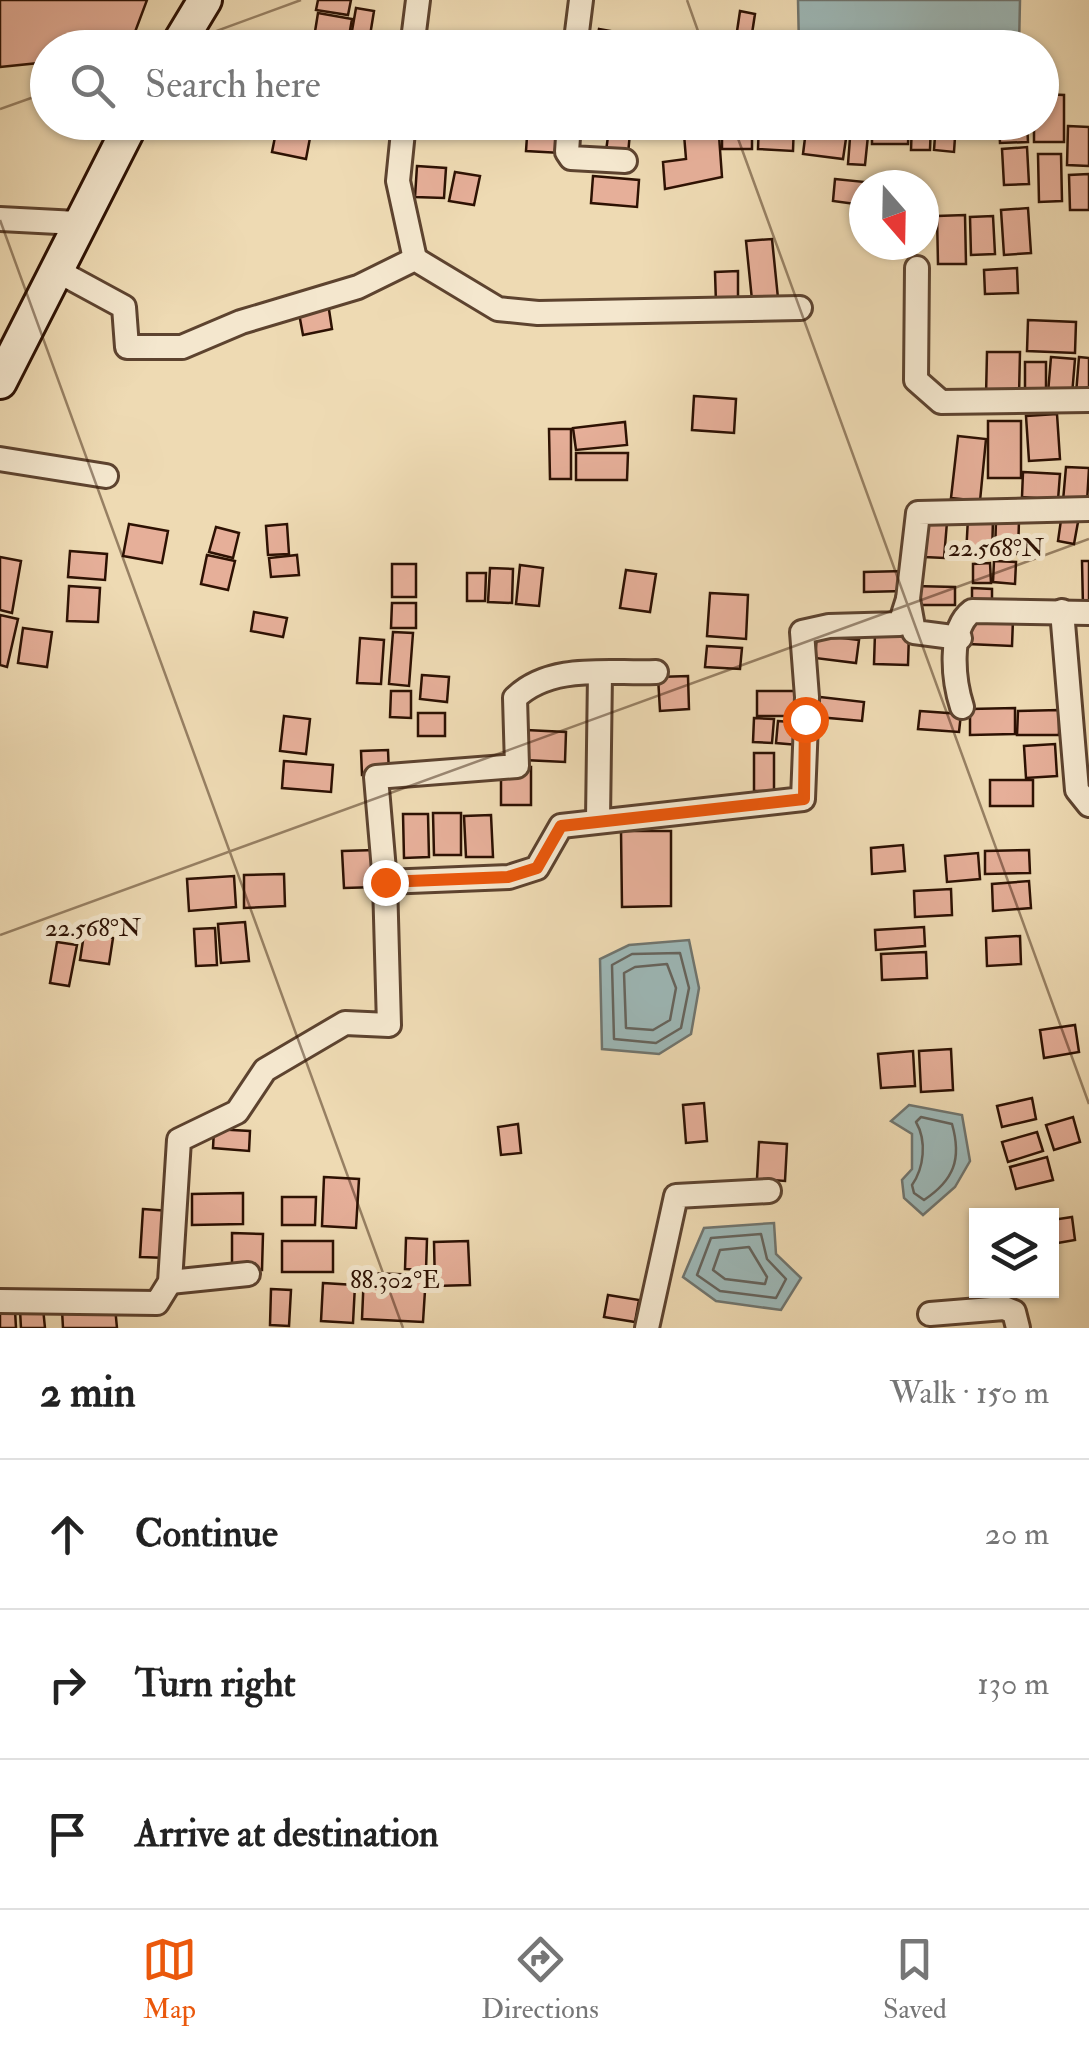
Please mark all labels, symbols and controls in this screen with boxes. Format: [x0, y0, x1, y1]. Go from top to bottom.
search box [30, 30, 1059, 140]
icon: search [65, 58, 120, 113]
text: Search here [145, 61, 321, 109]
north arrow [849, 170, 939, 260]
text: 22.568°N [948, 533, 1045, 564]
route start [783, 697, 829, 743]
route end [363, 860, 409, 906]
text: 22.568°N [45, 913, 142, 944]
map controls [969, 1208, 1059, 1298]
button: layers [969, 1208, 1059, 1298]
text: 88.302°E [350, 1265, 440, 1296]
text: 2 min [40, 1367, 136, 1419]
text: Walk · 150 m [890, 1373, 1049, 1413]
icon: ahead [40, 1507, 95, 1562]
text: Continue [135, 1510, 278, 1558]
text: 20 m [985, 1514, 1049, 1554]
icon: right [40, 1657, 95, 1712]
text: Turn right [135, 1660, 296, 1708]
text: 130 m [977, 1664, 1049, 1704]
icon: arrive [40, 1807, 95, 1862]
text: Arrive at destination [135, 1810, 439, 1858]
tab: Map [142, 1932, 197, 2027]
tab: Directions [481, 1932, 599, 2027]
tab: Saved [883, 1932, 947, 2027]

